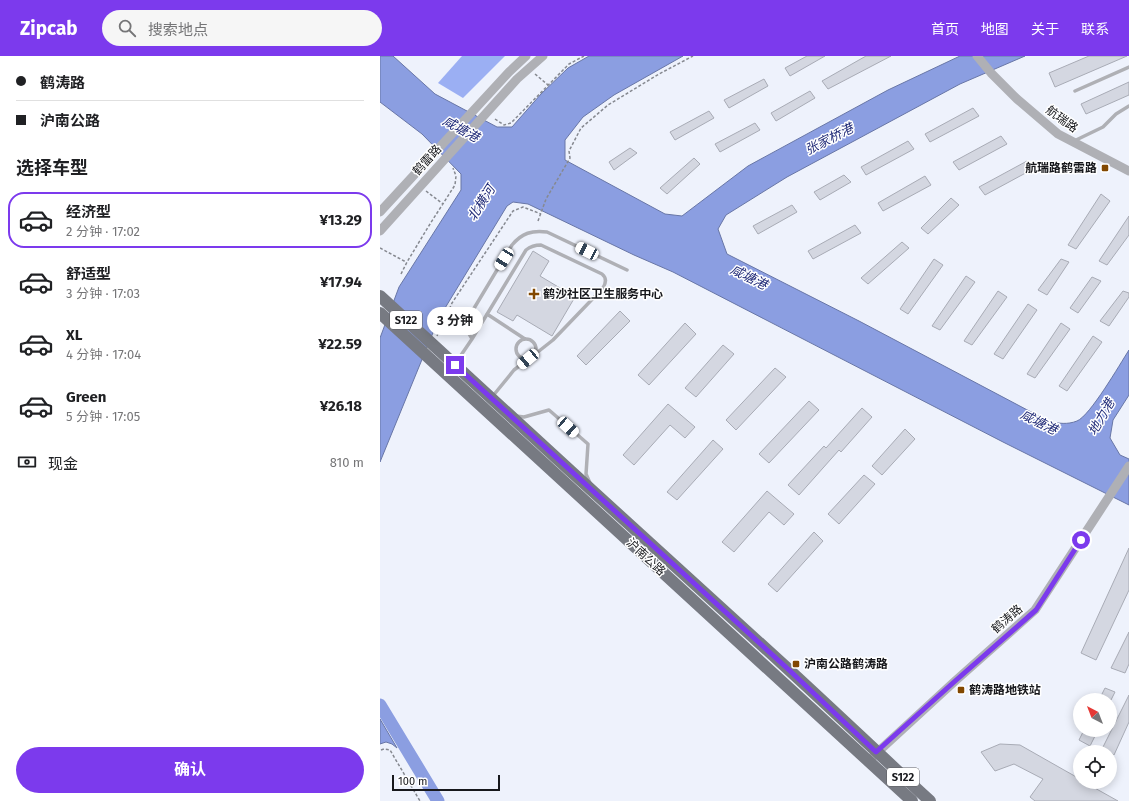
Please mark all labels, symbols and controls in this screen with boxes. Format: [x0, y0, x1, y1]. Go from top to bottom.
search box [102, 10, 382, 46]
text: Zipcab [20, 17, 78, 40]
icon: search [116, 17, 138, 39]
text: 搜索地点 [148, 21, 208, 39]
text: 首页 [931, 21, 959, 38]
text: 地图 [981, 21, 1009, 38]
text: 关于 [1031, 21, 1059, 38]
text: 联系 [1081, 21, 1109, 38]
text: 鹤涛路 [40, 74, 85, 92]
street label: 航瑞路 [1043, 103, 1081, 135]
text: 沪南公路 [40, 112, 100, 130]
water label: 咸塘港 [440, 113, 483, 146]
water label: 张家桥港 [802, 120, 857, 157]
street label: 鹤雷路 [410, 142, 444, 178]
text: 选择车型 [16, 157, 88, 179]
place label: 航瑞路鹤雷路 [1025, 161, 1097, 175]
marker: 航瑞路鹤雷路 [1100, 163, 1110, 173]
water label: 北横河 [464, 180, 500, 223]
icon: car [18, 202, 54, 238]
text: 经济型 [66, 203, 111, 221]
text: ¥13.29 [320, 211, 362, 229]
text: 2 分钟 · 17:02 [66, 224, 140, 239]
car [574, 240, 600, 262]
car [493, 246, 515, 272]
water label: 咸塘港 [728, 262, 772, 293]
icon: car [18, 264, 54, 300]
text: 舒适型 [66, 265, 111, 283]
text: ¥17.94 [320, 273, 362, 291]
text: 3 分钟 · 17:03 [66, 286, 140, 301]
place label: 鹤沙社区卫生服务中心 [543, 287, 663, 301]
marker: 鹤沙社区卫生服务中心 [528, 288, 540, 300]
callout: 3 分钟 [427, 307, 483, 335]
road number: S122 [390, 311, 422, 329]
text: 3 分钟 [437, 313, 473, 328]
icon: car [18, 326, 54, 362]
text: XL [66, 326, 82, 344]
text: ¥22.59 [318, 335, 362, 353]
text: 4 分钟 · 17:04 [66, 347, 141, 362]
car [515, 347, 541, 371]
route end [446, 356, 464, 374]
icon: car [18, 388, 54, 424]
text: Green [66, 388, 106, 406]
water label: 地力港 [1085, 395, 1118, 438]
text: ¥26.18 [320, 397, 362, 415]
water label: 咸塘港 [1018, 407, 1062, 438]
text: 5 分钟 · 17:05 [66, 409, 140, 424]
car [555, 415, 581, 439]
icon: cash [16, 451, 38, 473]
text: 现金 [48, 455, 78, 473]
text: 810 m [330, 455, 364, 470]
route start [1072, 531, 1090, 549]
street label: 沪南公路 [624, 536, 668, 578]
street label: 鹤涛路 [989, 602, 1025, 636]
place label: 沪南公路鹤涛路 [804, 657, 888, 671]
marker: 沪南公路鹤涛路 [791, 659, 801, 669]
place label: 鹤涛路地铁站 [969, 683, 1041, 697]
marker: 鹤涛路地铁站 [956, 685, 966, 695]
north arrow [1073, 693, 1117, 737]
map controls [1073, 693, 1117, 789]
button: locate [1073, 745, 1117, 789]
button: 确认 [16, 747, 364, 793]
road number: S122 [887, 768, 919, 786]
scale bar [392, 773, 500, 792]
text: 100 m [398, 775, 427, 788]

